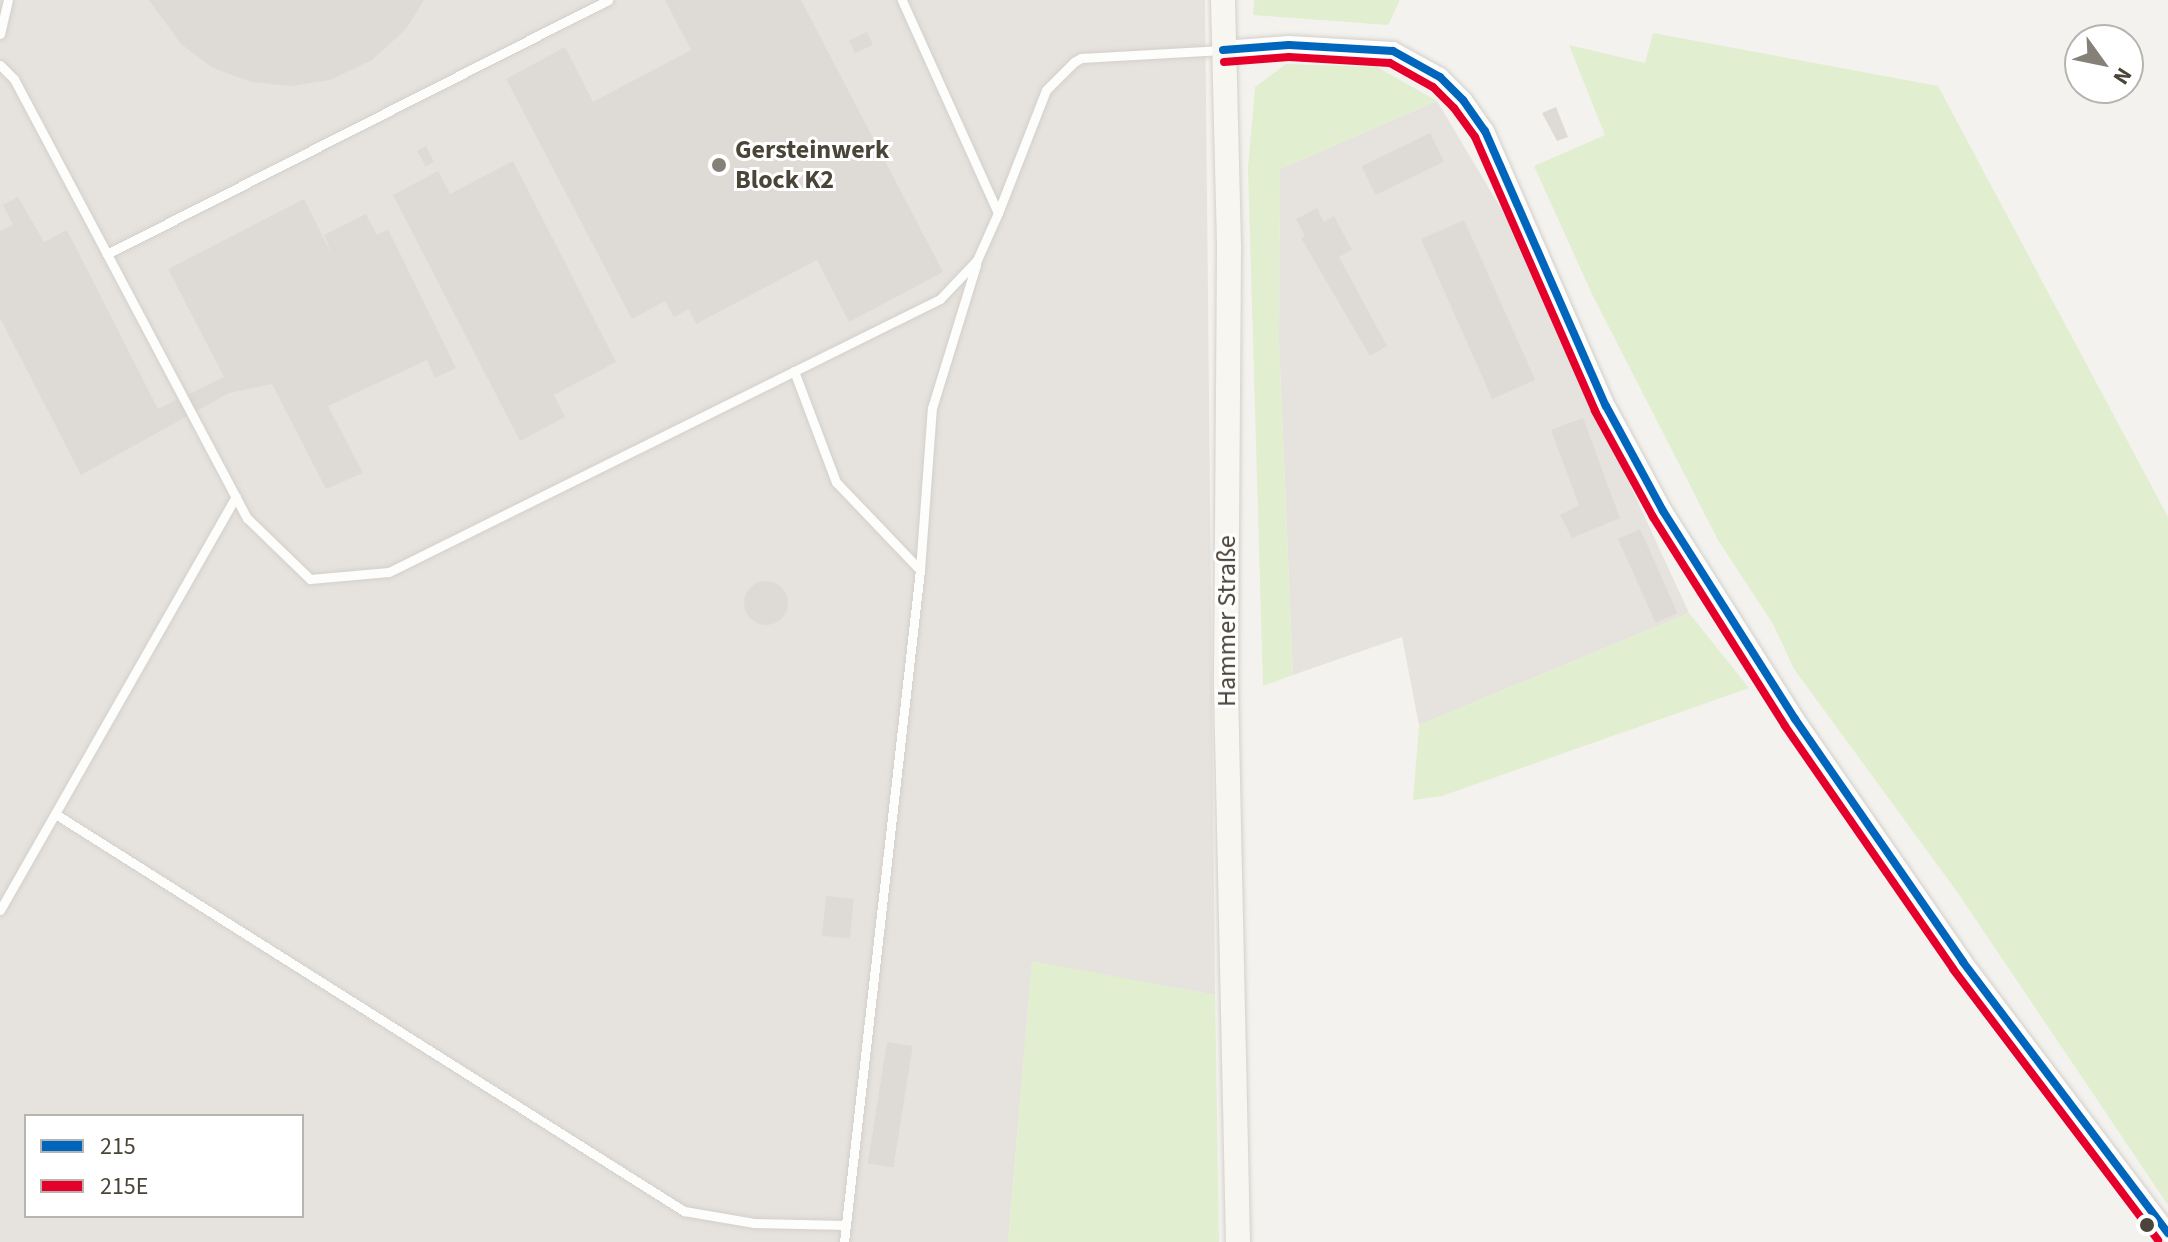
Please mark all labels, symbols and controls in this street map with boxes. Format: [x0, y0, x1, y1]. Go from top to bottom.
north arrow [2064, 24, 2144, 104]
text: N [2105, 61, 2140, 91]
place label: Gersteinwerk Block K2 [735, 134, 889, 196]
marker: Gersteinwerk Block K2 [710, 156, 728, 174]
street label: Hammer Straße [1211, 535, 1243, 707]
legend [24, 1114, 304, 1218]
text: 215 [100, 1129, 136, 1164]
text: 215E [100, 1169, 148, 1204]
unlabelled marker [2139, 1217, 2155, 1233]

